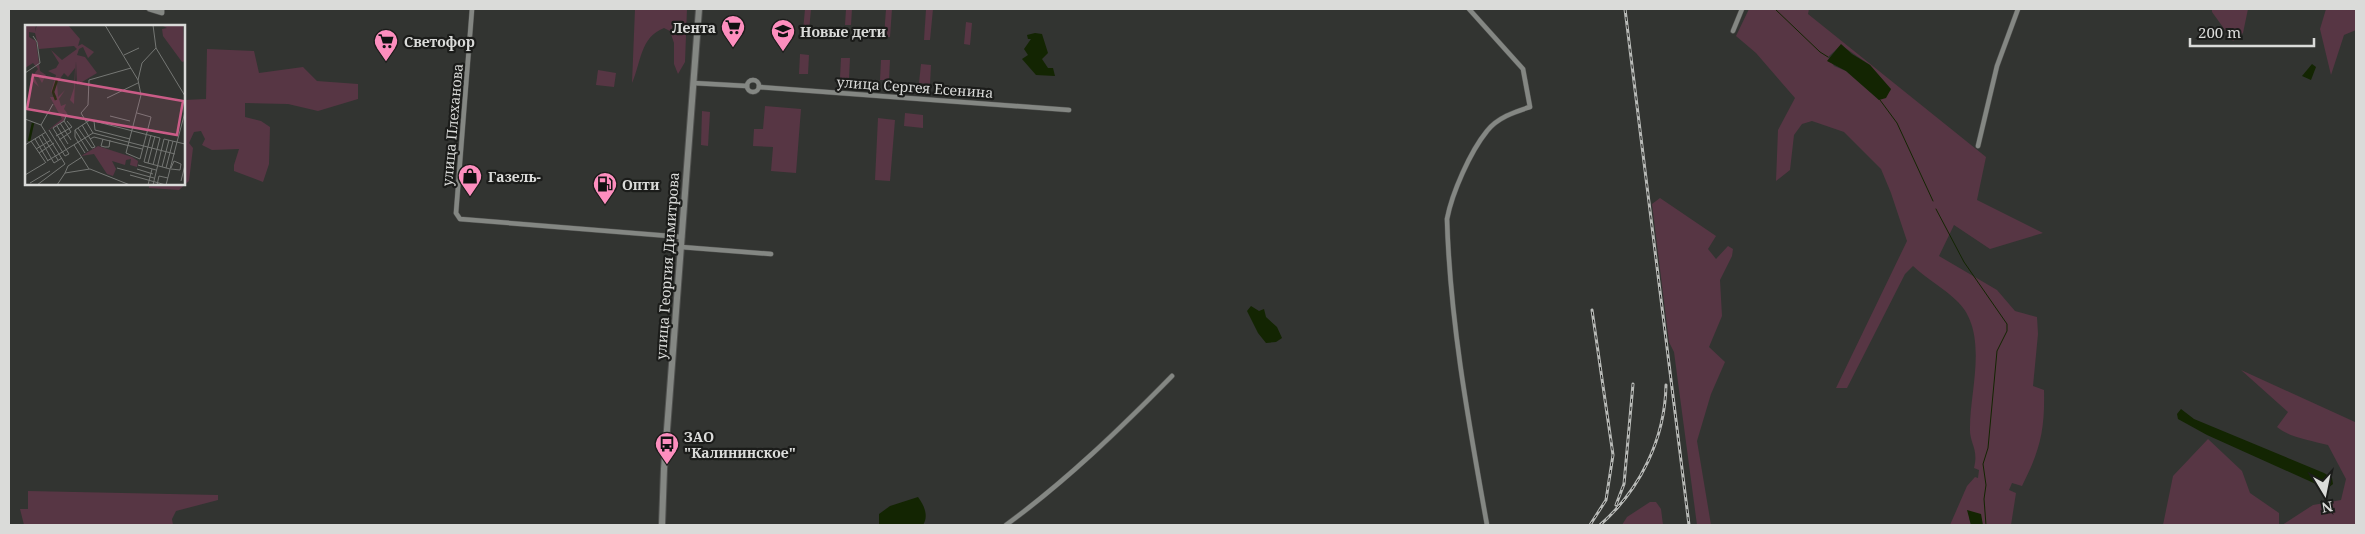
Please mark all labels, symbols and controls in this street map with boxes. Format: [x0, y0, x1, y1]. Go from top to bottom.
supermarket icon: Лента [720, 14, 746, 48]
scale bar [2190, 15, 2314, 47]
place label: Лента [672, 18, 716, 37]
school or university icon: Новые дети [770, 18, 796, 52]
place label: Новые дети [800, 22, 887, 41]
text: 200 m [2198, 22, 2241, 42]
inset map [25, 25, 185, 185]
supermarket icon: Светофор [373, 28, 399, 62]
place label: Светофор [404, 32, 475, 51]
street label: улица Плеханова [437, 63, 467, 187]
street label: улица Сергея Есенина [836, 72, 994, 102]
shop icon: Газель- [457, 163, 483, 197]
place label: Газель- [488, 167, 541, 186]
fuel station icon: Опти [592, 171, 618, 205]
street label: улица Георгия Димитрова [651, 172, 683, 360]
place label: Опти [622, 175, 660, 194]
place label: ЗАО "Калининское" [684, 427, 796, 462]
bus stop icon: ЗАО "Калининское" [654, 431, 680, 465]
north arrow [2300, 469, 2350, 519]
text: N [2320, 497, 2334, 518]

